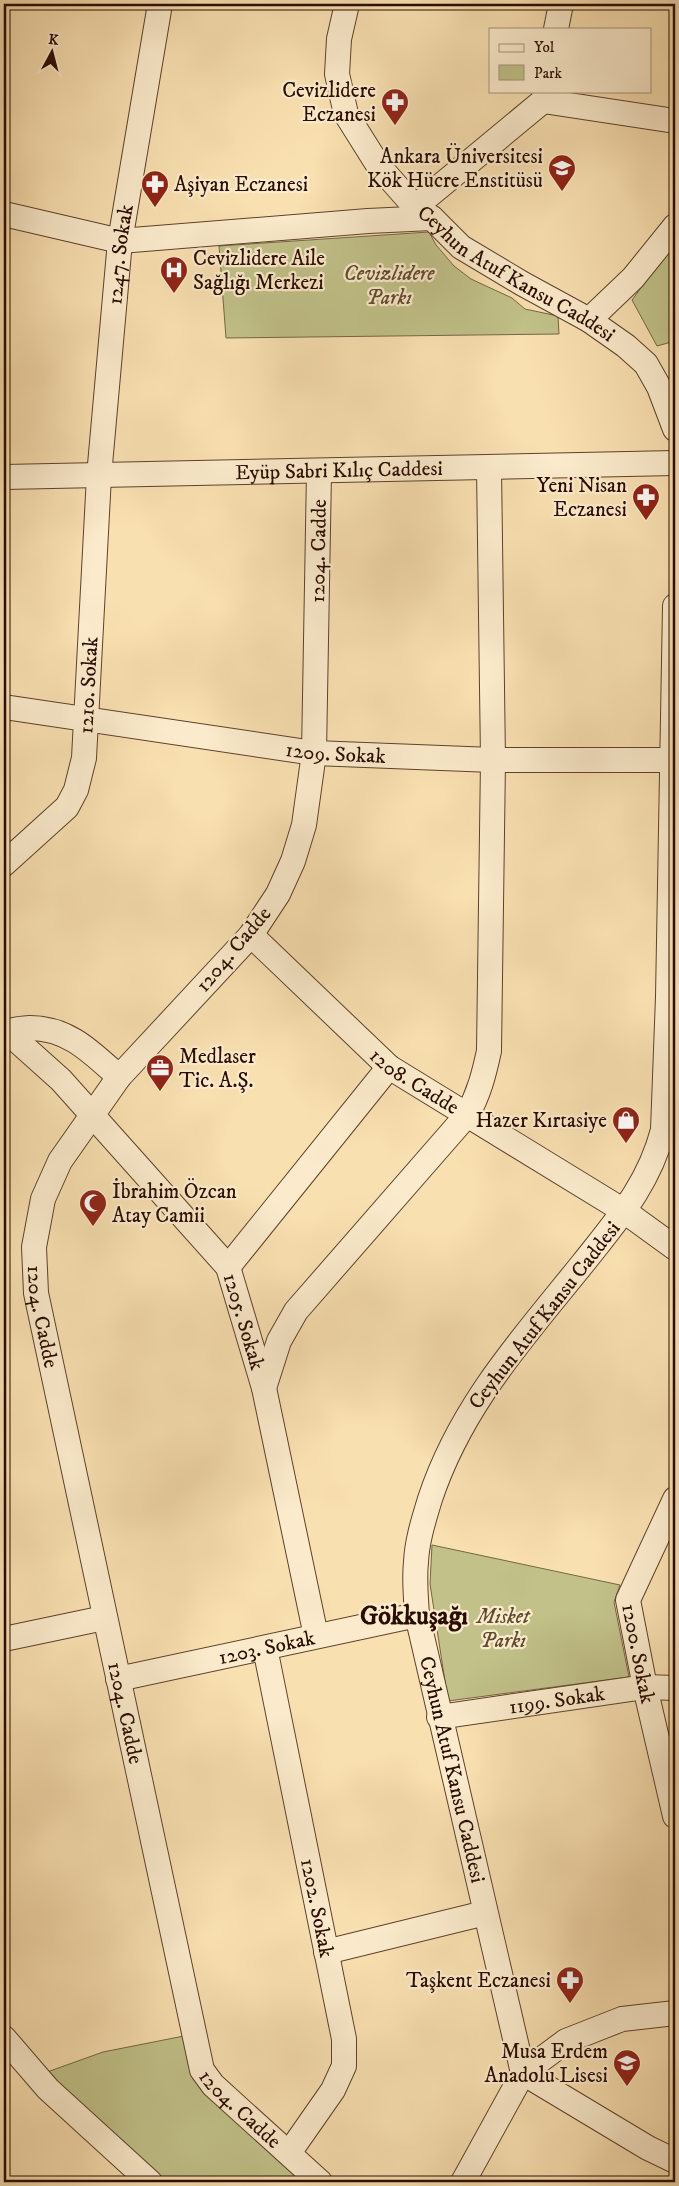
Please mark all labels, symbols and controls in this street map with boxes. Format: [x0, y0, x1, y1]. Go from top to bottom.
north arrow [28, 28, 78, 78]
legend [489, 28, 652, 92]
text: K [47, 31, 61, 50]
text: Yol [534, 38, 555, 57]
text: Park [534, 64, 563, 83]
place label: Cevizlidere Eczanesi [282, 78, 376, 128]
pharmacy icon: Cevizlidere Eczanesi [380, 87, 410, 126]
place label: Ankara Üniversitesi Kök Hücre Enstitüsü [367, 143, 543, 194]
school or university icon: Ankara Üniversitesi Kök Hücre Enstitüsü [547, 153, 577, 192]
pharmacy icon: Aşiyan Eczanesi [140, 169, 170, 208]
place label: Aşiyan Eczanesi [174, 172, 308, 198]
street label: Ceyhun Atuf Kansu Caddesi [412, 200, 620, 348]
street label: 1247. Sokak [102, 202, 140, 306]
place label: Cevizlidere Aile Sağlığı Merkezi [193, 246, 325, 296]
hospital icon: Cevizlidere Aile Sağlığı Merkezi [159, 255, 189, 294]
park label: Cevizlidere Parkı [344, 261, 435, 311]
street label: Eyüp Sabri Kılıç Caddesi [235, 456, 443, 486]
place label: Yeni Nisan Eczanesi [536, 473, 627, 523]
pharmacy icon: Yeni Nisan Eczanesi [631, 482, 661, 521]
street label: 1204. Cadde [305, 499, 333, 603]
street label: 1210. Sokak [73, 635, 104, 735]
street label: 1209. Sokak [284, 737, 387, 770]
street label: 1204. Cadde [190, 901, 277, 998]
street label: 1208. Cadde [363, 1043, 464, 1121]
place label: Medlaser Tic. A.Ş. [179, 1044, 256, 1094]
office icon: Medlaser Tic. A.Ş. [145, 1053, 175, 1092]
shop icon: Hazer Kırtasiye [611, 1105, 641, 1144]
place label: Hazer Kırtasiye [476, 1108, 607, 1134]
place label: İbrahim Özcan Atay Camii [112, 1178, 237, 1229]
mosque icon: İbrahim Özcan Atay Camii [78, 1188, 108, 1227]
street label: Ceyhun Atuf Kansu Caddesi [463, 1216, 626, 1415]
street label: 1204. Cadde [21, 1265, 64, 1371]
street label: 1205. Sokak [217, 1270, 270, 1374]
district label: Gökkuşağı [360, 1600, 468, 1633]
street label: 1200. Sokak [615, 1602, 661, 1707]
park label: Misket Parkı [475, 1604, 531, 1654]
street label: 1203. Sokak [216, 1625, 318, 1671]
street label: Ceyhun Atuf Kansu Caddesi [413, 1654, 491, 1886]
street label: 1204. Cadde [101, 1659, 148, 1767]
street label: 1199. Sokak [507, 1681, 607, 1721]
street label: 1202. Sokak [294, 1856, 339, 1960]
pharmacy icon: Taşkent Eczanesi [555, 1965, 585, 2004]
place label: Taşkent Eczanesi [406, 1968, 551, 1994]
place label: Musa Erdem Anadolu Lisesi [485, 2039, 608, 2089]
school or university icon: Musa Erdem Anadolu Lisesi [612, 2048, 642, 2087]
street label: 1204. Cadde [192, 2065, 287, 2155]

